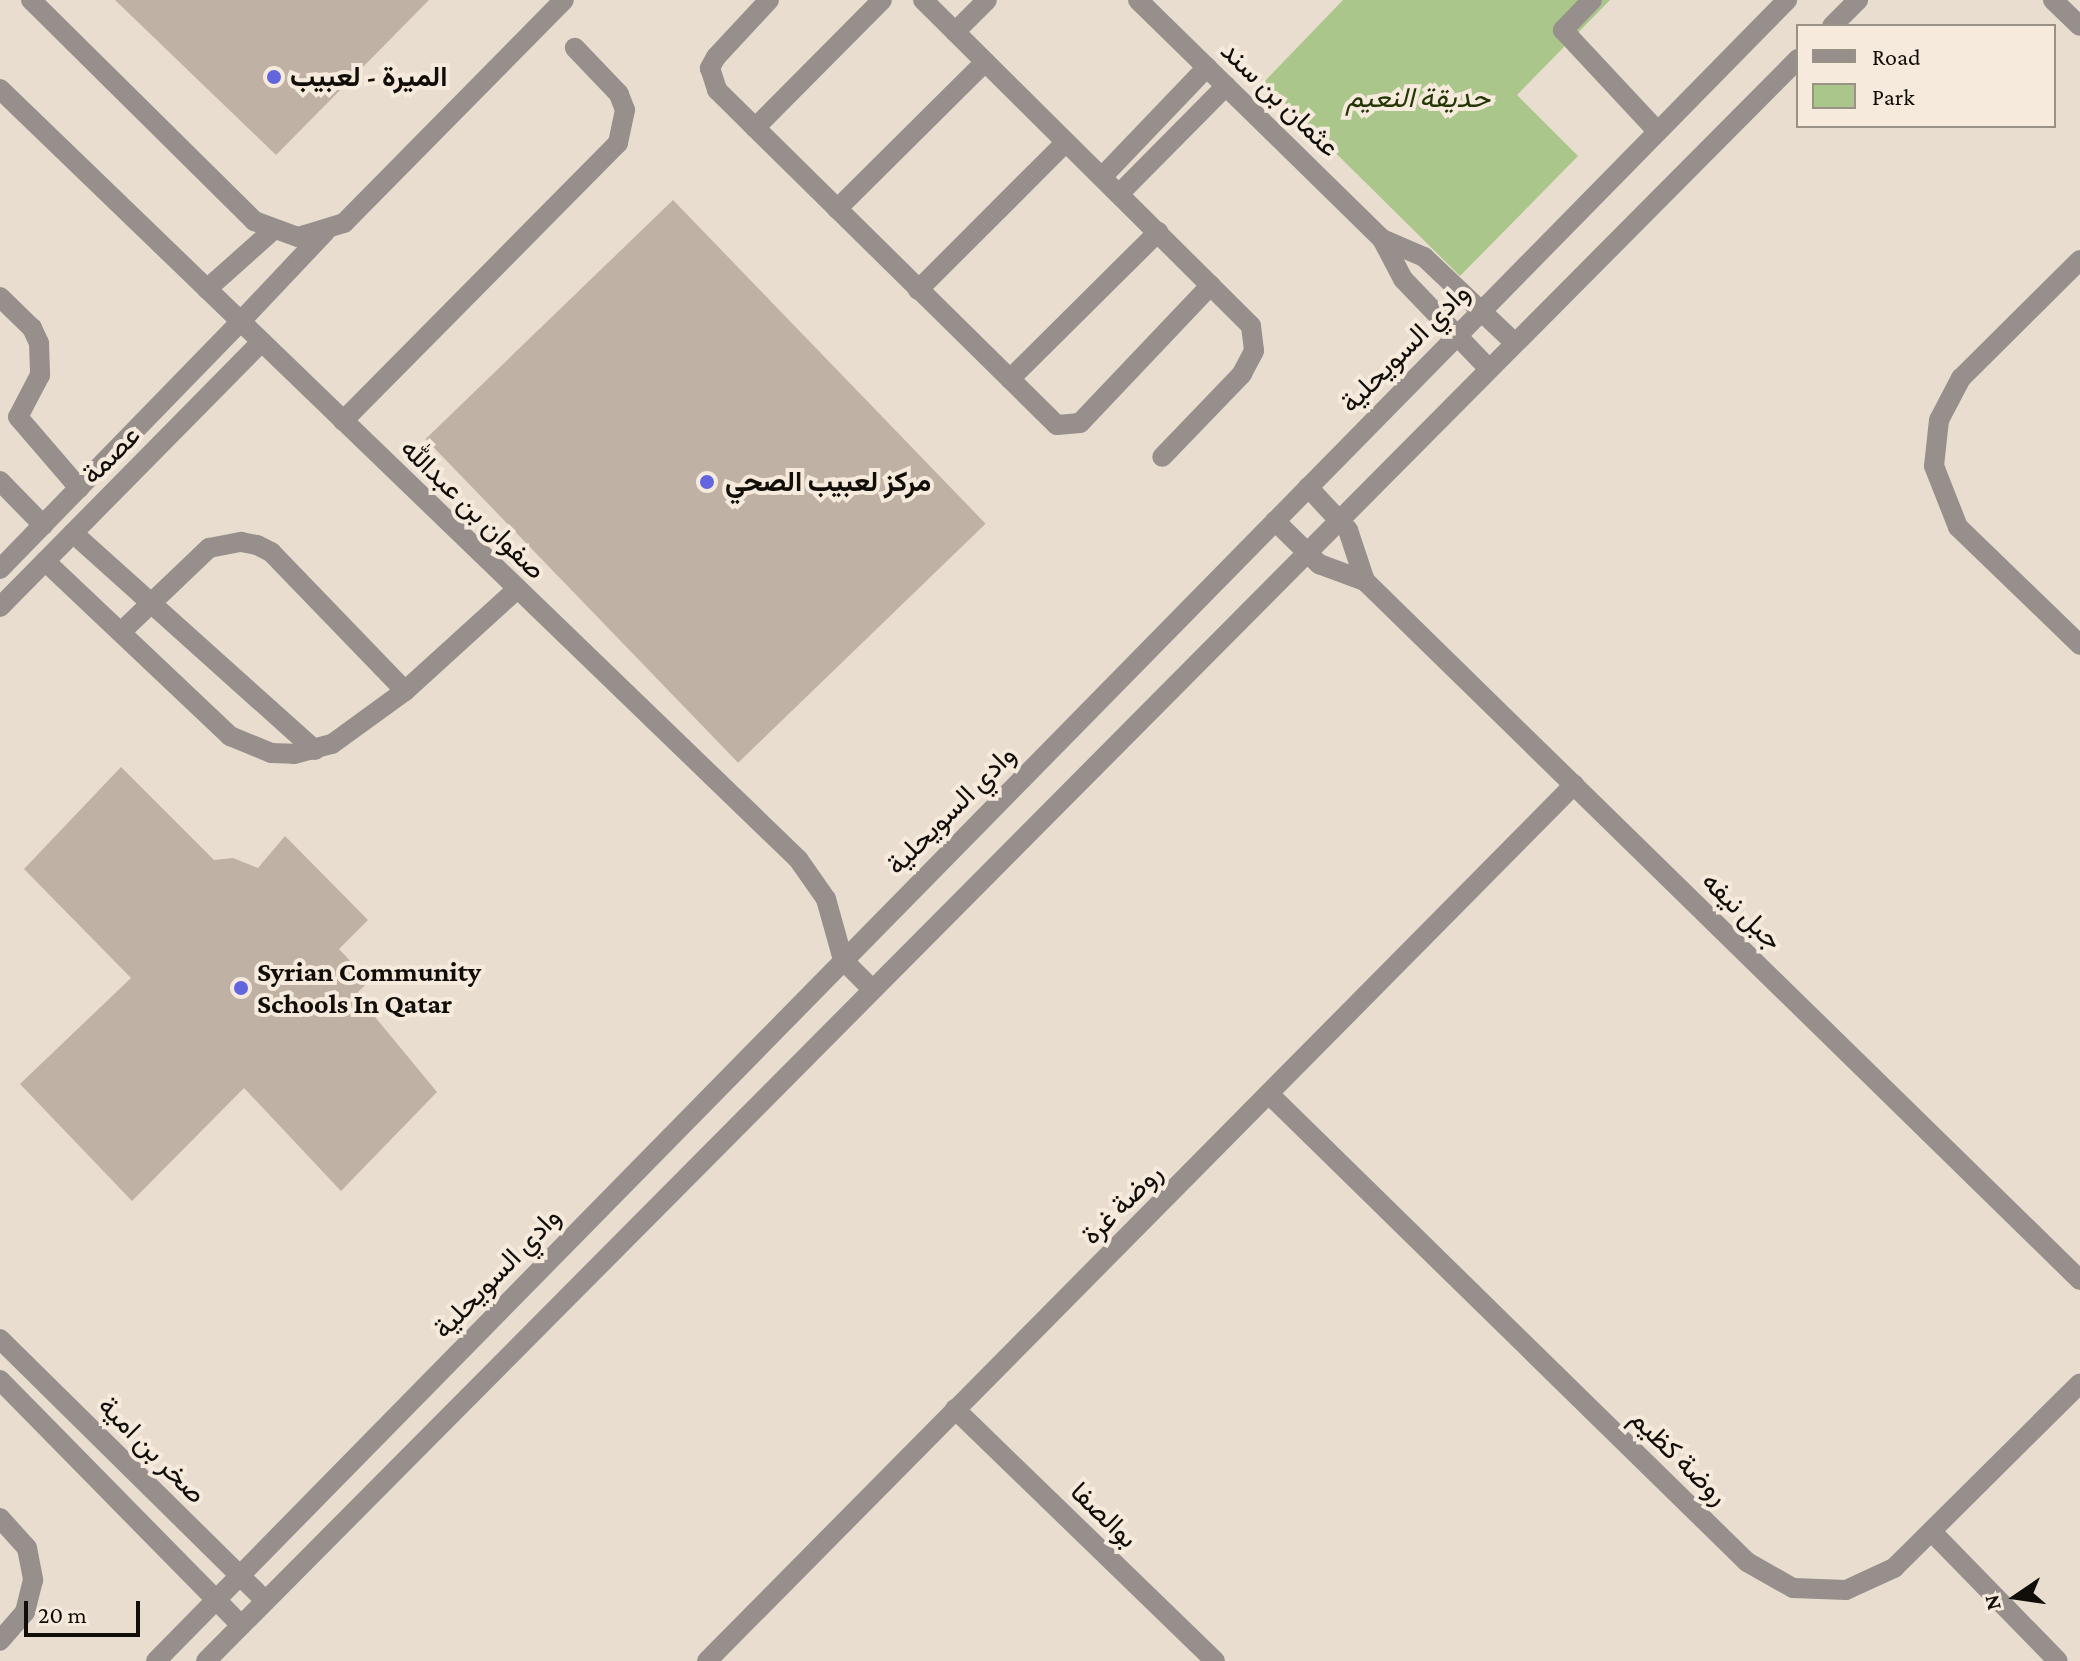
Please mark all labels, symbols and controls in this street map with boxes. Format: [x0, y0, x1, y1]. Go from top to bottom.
legend [1796, 24, 2056, 128]
street label: عثمان بن سند [1214, 34, 1346, 164]
text: Road [1872, 43, 1921, 70]
place label: الميرة - لعبيب [290, 60, 447, 94]
marker: الميرة - لعبيب [265, 68, 283, 86]
park label: حديقة النعيم [1346, 81, 1490, 115]
text: Park [1872, 83, 1915, 110]
street label: وادي السويحلية [1333, 276, 1477, 420]
street label: عصمة [75, 419, 147, 491]
street label: صفوان بن عبدالله [393, 431, 553, 587]
place label: مركز لعبيب الصحي [725, 465, 931, 499]
marker: مركز لعبيب الصحي [696, 471, 718, 493]
street label: وادي السويحلية [879, 738, 1023, 882]
street label: جبل نيفه [1695, 865, 1789, 957]
place label: Syrian Community Schools In Qatar [257, 955, 481, 1021]
marker: Syrian Community Schools In Qatar [232, 979, 250, 997]
street label: روضة غرة [1074, 1156, 1170, 1252]
street label: وادي السويحلية [426, 1200, 568, 1346]
street label: صخر بن امية [91, 1389, 213, 1511]
street label: روضة كظيم [1623, 1402, 1735, 1512]
street label: بوالصفا [1063, 1475, 1145, 1555]
north arrow [1976, 1557, 2056, 1637]
scale bar [28, 1585, 144, 1635]
text: N [1978, 1592, 2006, 1613]
text: 20 m [38, 1601, 87, 1628]

